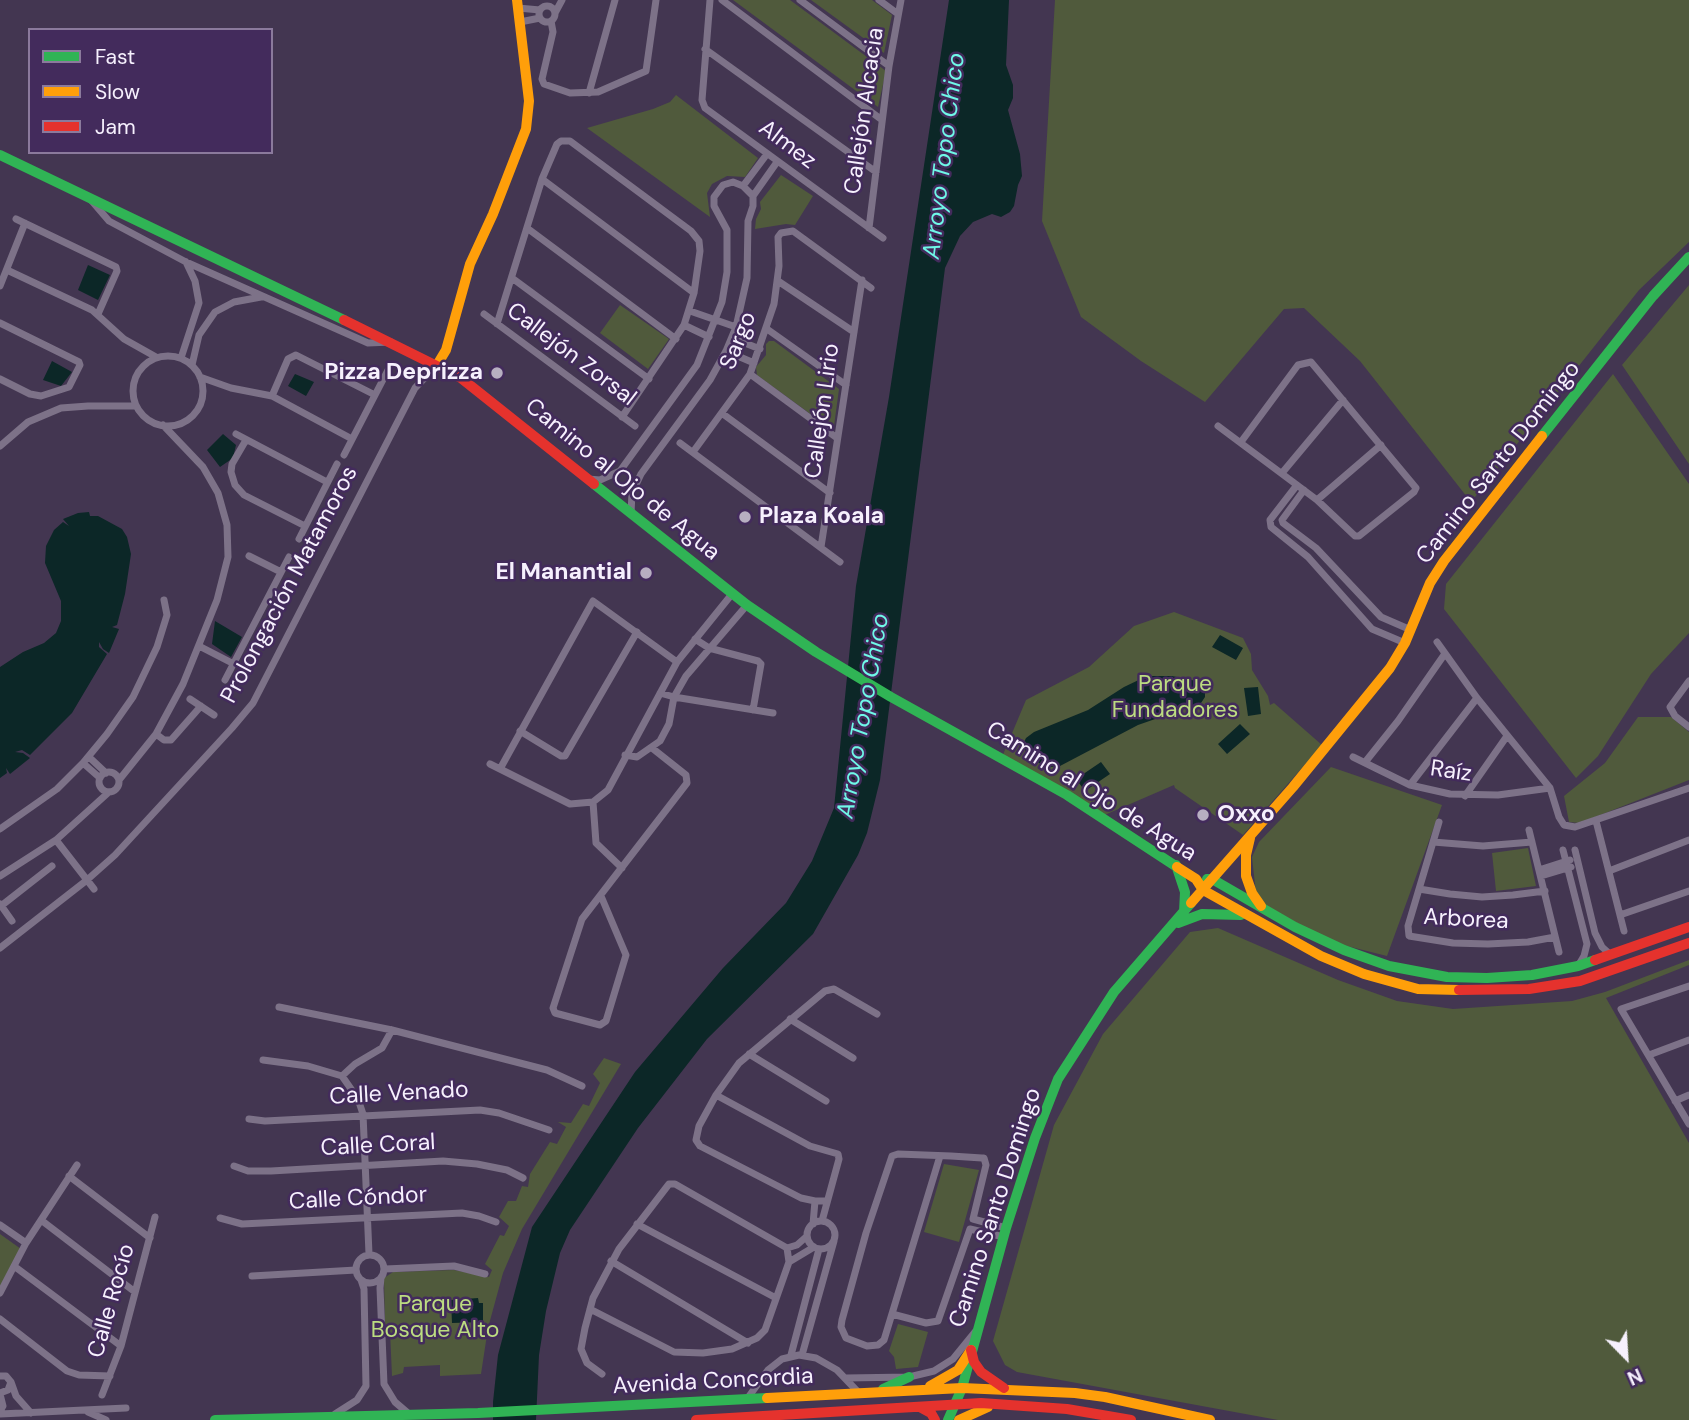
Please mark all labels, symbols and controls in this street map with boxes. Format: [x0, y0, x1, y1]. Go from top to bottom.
street label: Callejón Alcacia [840, 26, 890, 196]
legend [28, 28, 273, 154]
text: Fast [95, 43, 135, 71]
water label: Arroyo Topo Chico [918, 51, 972, 261]
text: Slow [95, 78, 140, 106]
text: Jam [95, 113, 136, 141]
street label: Almez [753, 115, 821, 175]
street label: Callejón Zorsal [501, 297, 641, 413]
street label: Sargo [715, 308, 763, 374]
street label: Callejón Lirio [800, 342, 846, 480]
street label: Camino Santo Domingo [1411, 356, 1587, 570]
place label: Pizza Deprizza [324, 359, 483, 387]
marker: Pizza Deprizza [489, 365, 505, 381]
street label: Camino al Ojo de Agua [519, 393, 725, 567]
street label: Prolongación Matamoros [216, 462, 364, 708]
place label: Plaza Koala [759, 503, 884, 531]
marker: Plaza Koala [737, 509, 753, 525]
place label: El Manantial [495, 559, 632, 587]
marker: El Manantial [638, 565, 654, 581]
water label: Arroyo Topo Chico [832, 611, 896, 821]
park label: Parque Fundadores [1112, 671, 1238, 725]
street label: Camino al Ojo de Agua [981, 716, 1201, 868]
street label: Raíz [1429, 755, 1473, 789]
place label: Oxxo [1217, 801, 1275, 829]
marker: Oxxo [1195, 807, 1211, 823]
street label: Arborea [1423, 904, 1509, 936]
street label: Calle Venado [329, 1077, 469, 1111]
street label: Camino Santo Domingo [944, 1085, 1048, 1331]
street label: Calle Coral [320, 1129, 436, 1163]
street label: Calle Cóndor [288, 1182, 428, 1216]
street label: Calle Rocío [83, 1241, 141, 1361]
park label: Parque Bosque Alto [371, 1291, 499, 1345]
north arrow [1591, 1322, 1661, 1392]
text: N [1623, 1362, 1646, 1391]
street label: Avenida Concordia [612, 1363, 814, 1401]

